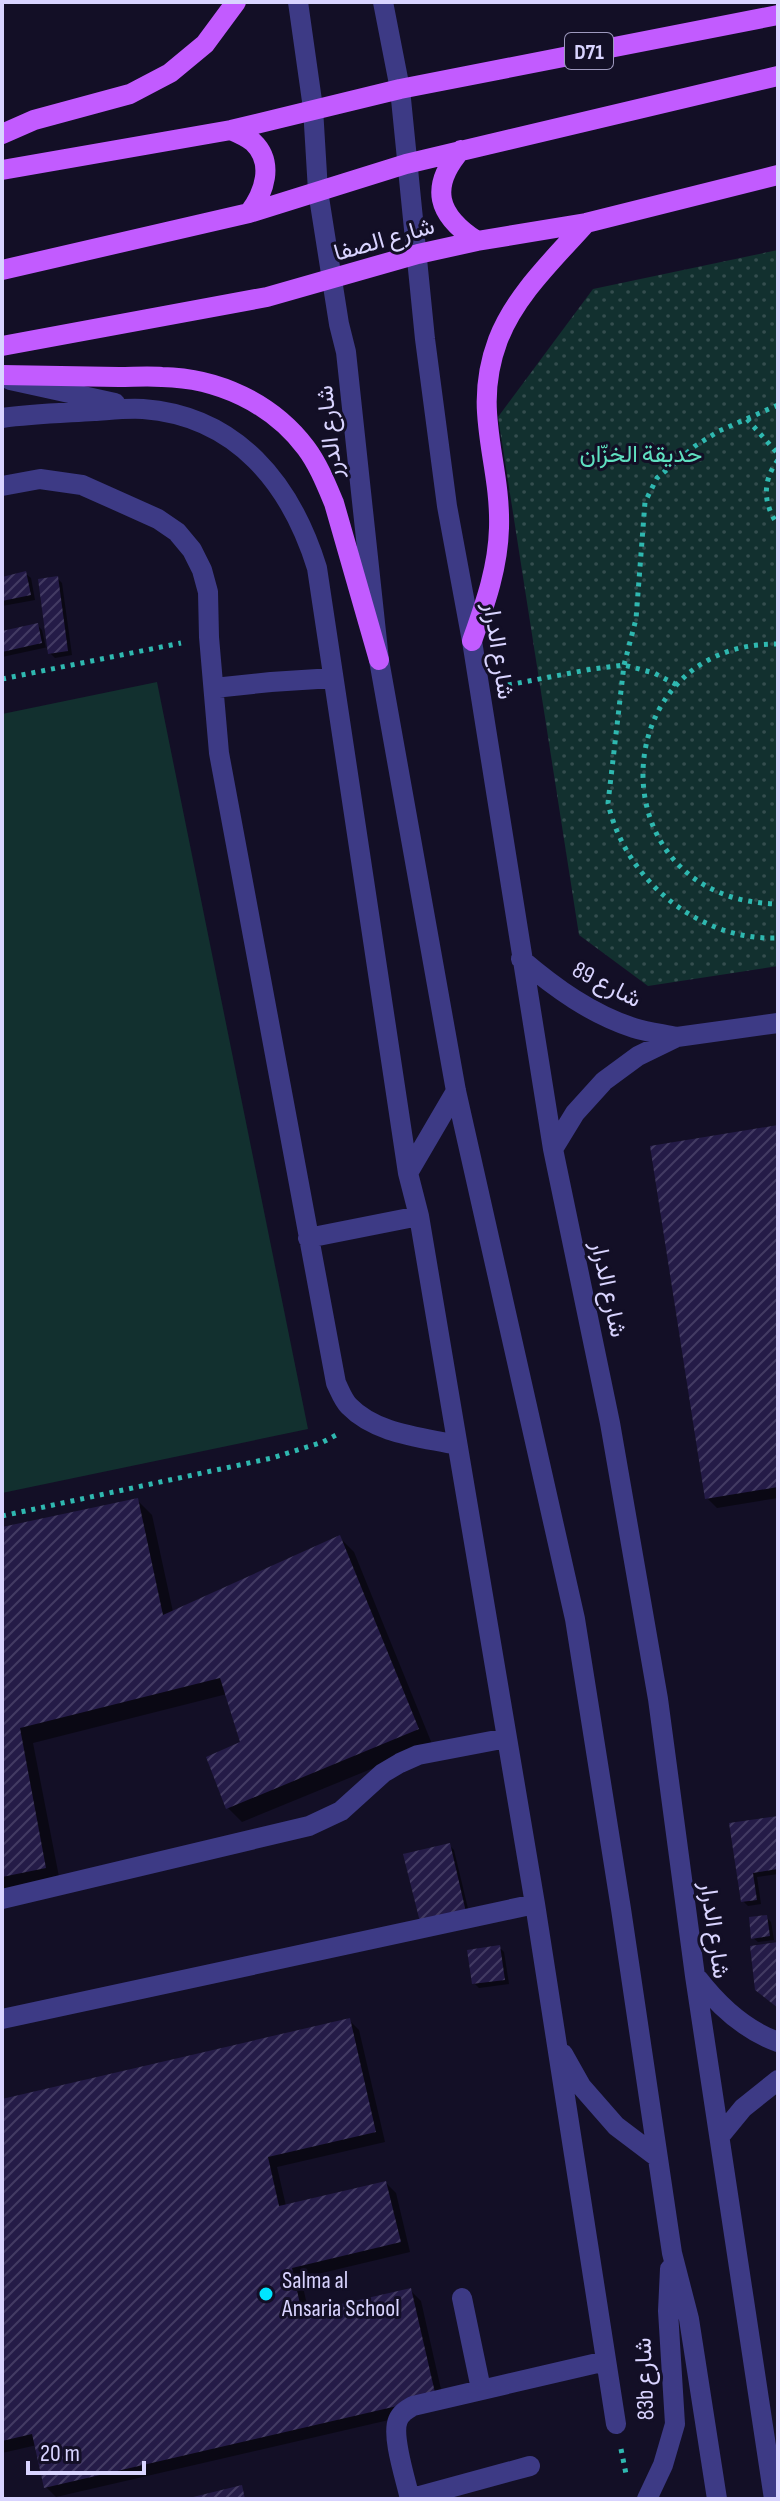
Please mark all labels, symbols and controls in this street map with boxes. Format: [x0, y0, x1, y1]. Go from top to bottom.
road number: D71 [565, 33, 613, 69]
street label: شارع الصفا [330, 211, 438, 269]
street label: شارع الدرر [310, 384, 350, 481]
park label: حديقة الخزّان [580, 440, 702, 469]
street label: شارع الدرار [475, 600, 520, 702]
street label: شارع 89 [567, 955, 646, 1015]
street label: شارع الدرار [583, 1237, 633, 1340]
street label: شارع الدرار [692, 1879, 736, 1981]
place label: Salma al Ansaria School [281, 2266, 400, 2323]
marker: Salma al Ansaria School [257, 2285, 275, 2303]
street label: 83b شارع [629, 2337, 661, 2421]
scale bar [28, 2425, 144, 2475]
text: 20 m [40, 2439, 80, 2468]

